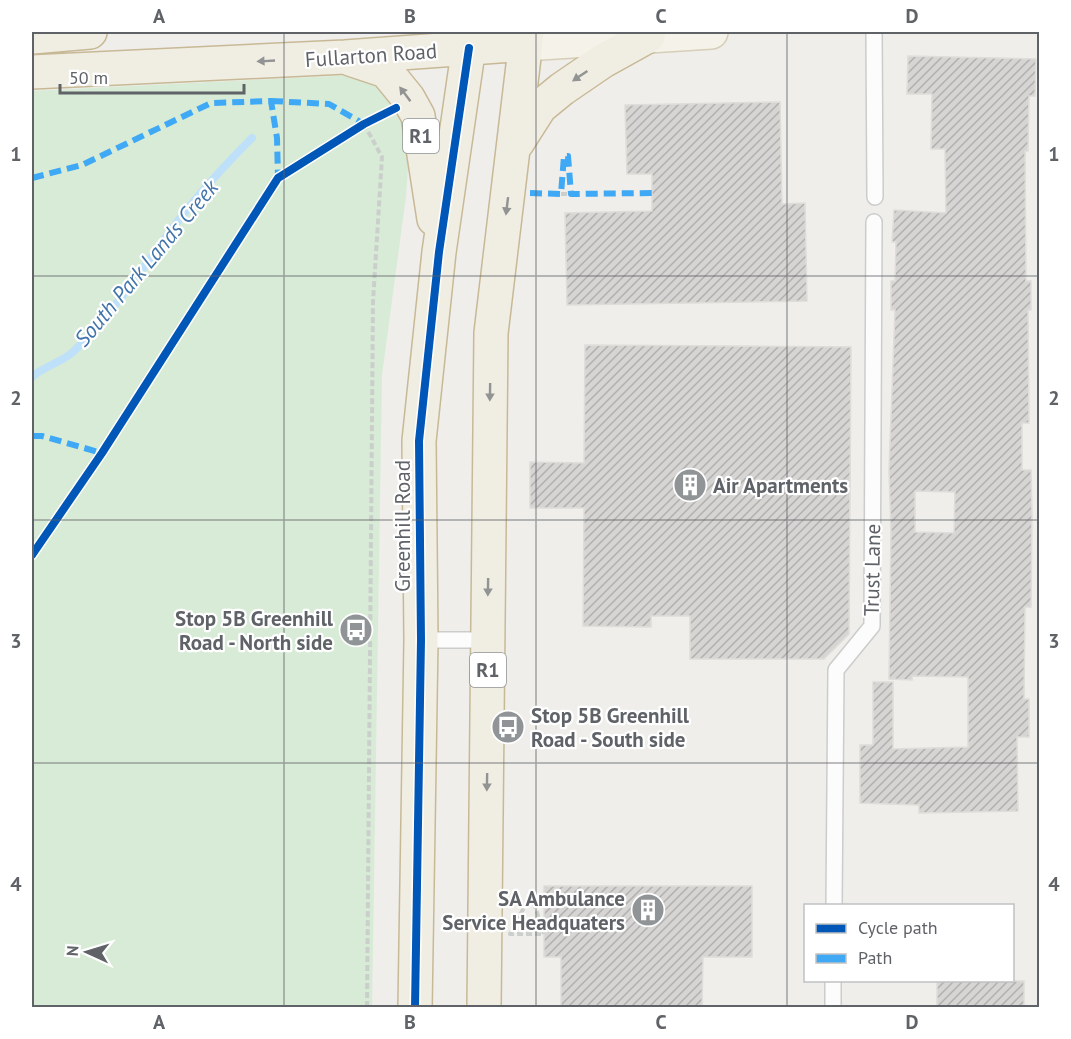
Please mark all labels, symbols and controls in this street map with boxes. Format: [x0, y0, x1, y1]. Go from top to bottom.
text: A [153, 3, 166, 29]
text: B [404, 3, 416, 29]
text: C [655, 3, 667, 29]
text: D [906, 3, 919, 29]
street label: Fullarton Road [304, 37, 438, 73]
scale bar [60, 57, 244, 95]
one-way arrow [257, 57, 276, 66]
text: 50 m [69, 66, 108, 89]
one-way arrow [572, 71, 588, 82]
one-way arrow [399, 87, 411, 102]
road number: R1 [403, 119, 439, 153]
text: 1 [10, 141, 22, 167]
text: 1 [1048, 141, 1060, 167]
water label: South Park Lands Creek [68, 173, 225, 352]
one-way arrow [502, 196, 512, 215]
one-way arrow [485, 382, 495, 401]
text: 2 [10, 385, 22, 411]
text: 2 [1048, 385, 1060, 411]
street label: Greenhill Road [389, 460, 416, 592]
building icon: Air Apartments [672, 467, 708, 503]
place label: Air Apartments [713, 472, 848, 499]
street label: Trust Lane [858, 524, 886, 616]
one-way arrow [484, 577, 493, 596]
place label: Stop 5B Greenhill Road - North side [175, 605, 334, 656]
bus stop icon: Stop 5B Greenhill Road - North side [338, 612, 374, 648]
text: 3 [10, 628, 22, 654]
text: 3 [1048, 628, 1060, 654]
road number: R1 [470, 653, 506, 687]
place label: Stop 5B Greenhill Road - South side [531, 702, 690, 753]
bus stop icon: Stop 5B Greenhill Road - South side [490, 709, 526, 745]
one-way arrow [482, 772, 492, 791]
text: 4 [10, 871, 22, 897]
text: 4 [1048, 871, 1060, 897]
place label: SA Ambulance Service Headquaters [442, 885, 625, 936]
building icon: SA Ambulance Service Headquaters [630, 892, 666, 928]
legend [804, 904, 1014, 982]
text: Cycle path [858, 916, 938, 939]
north arrow [57, 922, 117, 982]
text: N [62, 945, 82, 957]
text: Path [858, 946, 892, 969]
text: A [153, 1009, 166, 1035]
text: B [404, 1009, 416, 1035]
text: C [655, 1009, 667, 1035]
text: D [906, 1009, 919, 1035]

